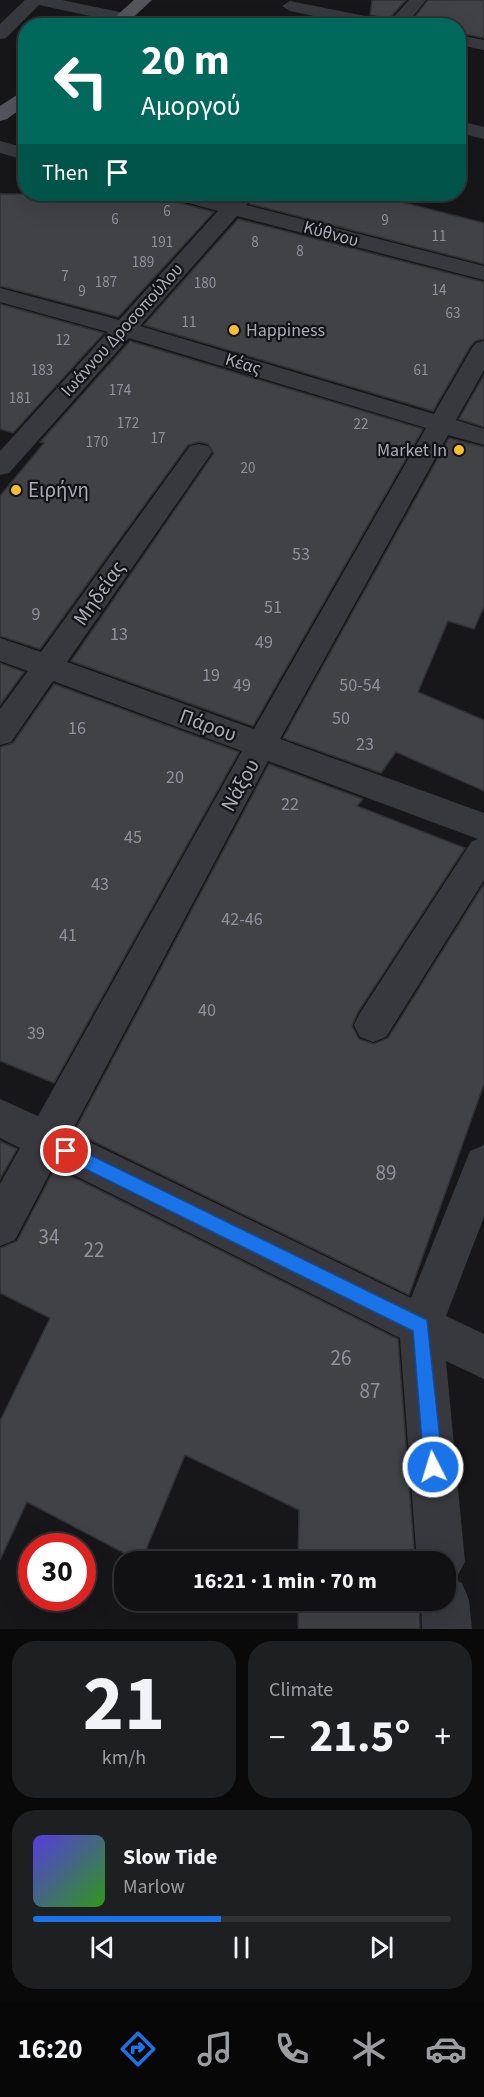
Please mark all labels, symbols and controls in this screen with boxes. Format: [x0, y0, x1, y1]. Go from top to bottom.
text: 20 m [141, 31, 230, 91]
icon: left [42, 42, 120, 120]
text: Αμοργού [141, 87, 241, 126]
icon: arrive [101, 156, 134, 189]
text: Then [42, 157, 89, 189]
house number: 6 [163, 201, 171, 222]
house number: 6 [111, 209, 119, 230]
house number: 9 [381, 210, 389, 231]
street label: Κύθνου [301, 215, 361, 253]
house number: 11 [432, 226, 446, 247]
house number: 191 [151, 232, 173, 253]
house number: 8 [251, 232, 259, 253]
house number: 8 [296, 241, 304, 262]
house number: 189 [132, 252, 154, 273]
street label: Ιωάννου Δροσοπούλου [55, 258, 189, 402]
house number: 7 [61, 266, 69, 287]
house number: 187 [95, 272, 117, 293]
house number: 180 [194, 273, 216, 294]
house number: 14 [432, 280, 447, 301]
house number: 9 [78, 281, 86, 302]
house number: 63 [446, 303, 460, 324]
house number: 11 [182, 312, 196, 333]
place label: Happiness [246, 318, 325, 343]
marker: Happiness [227, 323, 241, 337]
house number: 12 [56, 330, 70, 351]
street label: Κέας [222, 347, 264, 381]
house number: 183 [31, 360, 53, 381]
house number: 61 [414, 360, 428, 381]
house number: 174 [109, 380, 132, 401]
house number: 181 [9, 388, 31, 409]
house number: 172 [117, 413, 139, 434]
house number: 22 [354, 414, 368, 435]
house number: 17 [151, 428, 165, 449]
house number: 170 [86, 432, 108, 453]
place label: Market In [377, 438, 447, 463]
marker: Market In [452, 443, 466, 457]
house number: 20 [241, 458, 255, 479]
place label: Ειρήνη [28, 475, 89, 505]
marker: Ειρήνη [9, 483, 23, 497]
house number: 53 [292, 542, 310, 567]
street label: Μηδείας [66, 554, 132, 632]
house number: 51 [264, 595, 282, 620]
house number: 9 [32, 602, 41, 627]
house number: 13 [110, 622, 128, 647]
house number: 49 [255, 630, 273, 655]
house number: 19 [202, 663, 220, 688]
house number: 49 [233, 673, 251, 698]
house number: 50-54 [339, 673, 381, 698]
street label: Πάρου [175, 701, 241, 749]
house number: 50 [332, 706, 350, 731]
house number: 16 [68, 716, 86, 741]
house number: 23 [356, 732, 374, 757]
street label: Νάξου [213, 753, 267, 817]
house number: 20 [166, 765, 184, 790]
house number: 22 [281, 792, 299, 817]
house number: 45 [124, 825, 142, 850]
house number: 43 [91, 872, 109, 897]
house number: 42-46 [221, 907, 263, 932]
house number: 41 [59, 923, 77, 948]
house number: 40 [198, 998, 216, 1023]
house number: 39 [27, 1021, 45, 1046]
pin [40, 1125, 91, 1176]
icon: arrive [49, 1134, 82, 1167]
house number: 89 [376, 1158, 396, 1188]
house number: 34 [39, 1222, 59, 1252]
house number: 22 [84, 1235, 104, 1265]
house number: 26 [331, 1343, 351, 1373]
house number: 87 [360, 1376, 380, 1406]
position arrow [401, 1435, 465, 1499]
speed limit sign: 30 [18, 1533, 96, 1611]
text: 16:21 · 1 min · 70 m [193, 1565, 377, 1597]
text: 21 [83, 1649, 165, 1760]
text: Climate [269, 1676, 333, 1704]
text: 21.5° [309, 1705, 411, 1769]
text: − [269, 1714, 285, 1761]
text: + [435, 1714, 451, 1761]
text: km/h [102, 1744, 146, 1772]
text: Slow Tide [123, 1841, 217, 1873]
text: Marlow [123, 1873, 185, 1901]
icon: previous [86, 1931, 119, 1964]
icon: pause [225, 1931, 258, 1964]
icon: next [365, 1931, 398, 1964]
icon: directions [117, 2028, 159, 2070]
icon: music [194, 2028, 236, 2070]
icon: phone [271, 2028, 313, 2070]
icon: climate [348, 2028, 390, 2070]
icon: car [425, 2028, 467, 2070]
text: 16:20 [17, 2030, 83, 2069]

